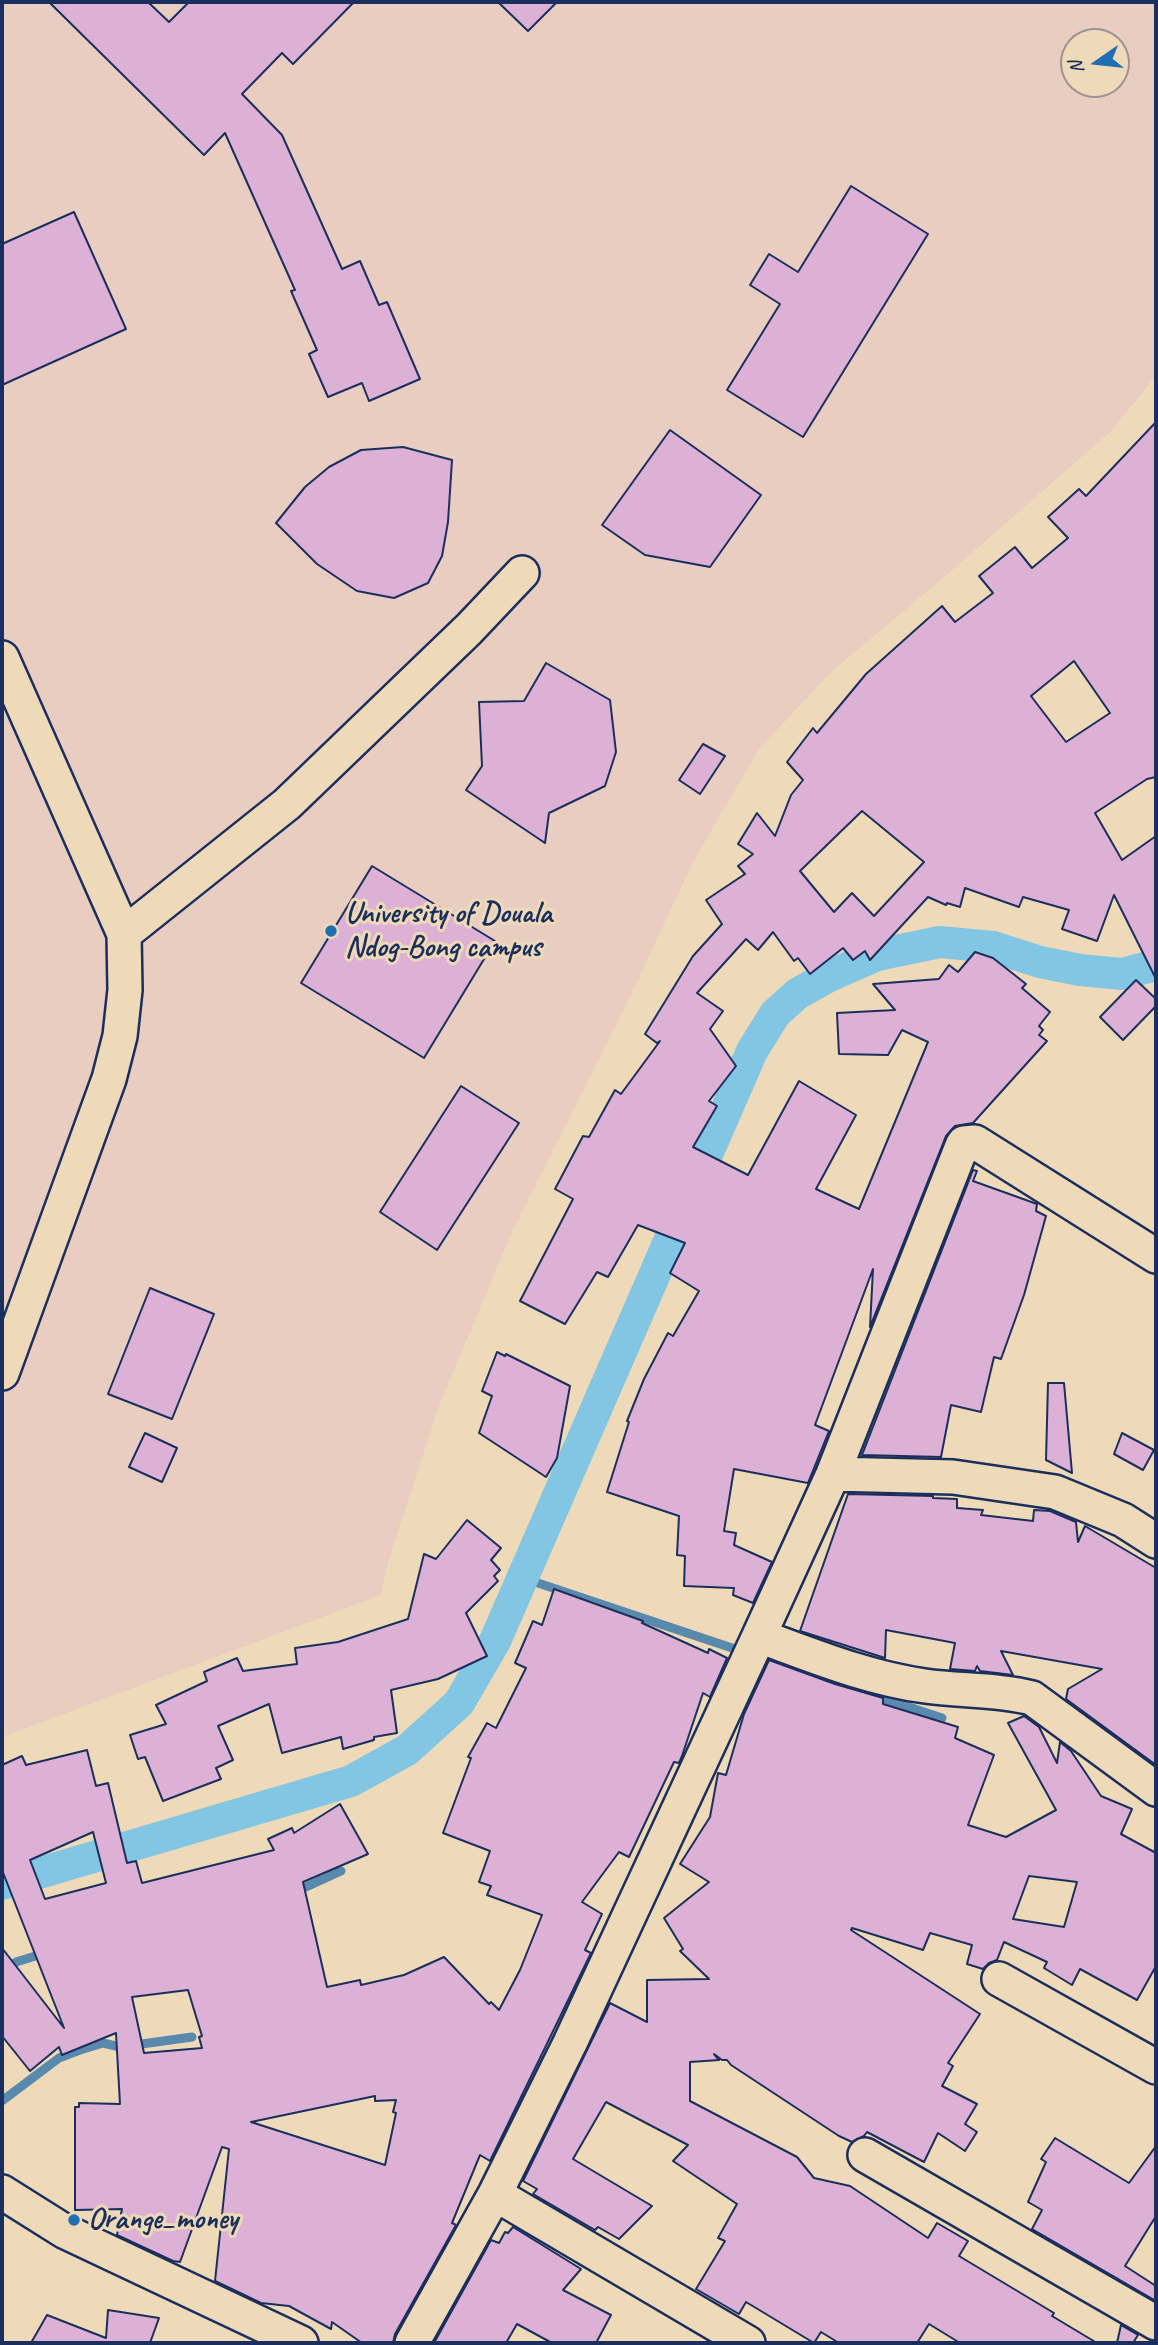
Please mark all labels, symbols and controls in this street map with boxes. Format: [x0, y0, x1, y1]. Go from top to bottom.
north arrow [1060, 28, 1130, 98]
text: N [1063, 59, 1090, 76]
place label: University of Douala Ndog-Bong campus [345, 896, 552, 967]
marker: University of Douala Ndog-Bong campus [323, 923, 339, 939]
place label: Orange_money [88, 2202, 238, 2238]
marker: Orange_money [66, 2212, 82, 2228]

